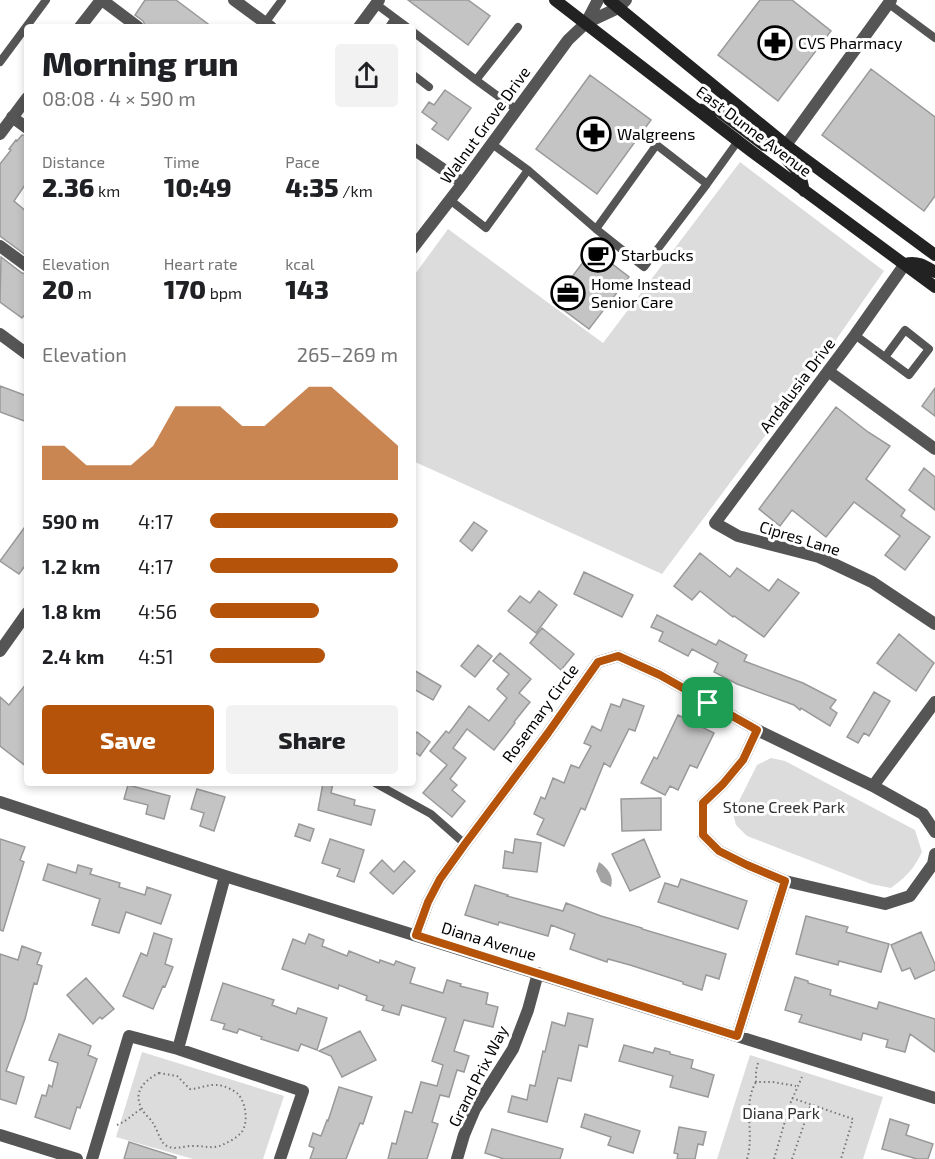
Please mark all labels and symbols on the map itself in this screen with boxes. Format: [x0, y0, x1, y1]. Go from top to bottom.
pharmacy icon: CVS Pharmacy [757, 25, 793, 61]
place label: CVS Pharmacy [798, 33, 903, 52]
street label: Walnut Grove Drive [436, 62, 534, 187]
street label: East Dunne Avenue [693, 81, 816, 180]
pharmacy icon: Walgreens [576, 116, 612, 152]
place label: Walgreens [617, 124, 695, 143]
cafe icon: Starbucks [580, 237, 616, 273]
place label: Starbucks [621, 245, 694, 264]
place label: Home Instead Senior Care [591, 274, 691, 311]
office icon: Home Instead Senior Care [550, 275, 586, 311]
street label: Andalusia Drive [755, 334, 838, 436]
street label: Cipres Lane [757, 516, 843, 559]
street label: Rosemary Circle [498, 660, 582, 766]
pin [682, 677, 733, 728]
park label: Stone Creek Park [723, 797, 845, 816]
street label: Diana Avenue [439, 917, 539, 964]
street label: Grand Prix Way [444, 1021, 511, 1130]
park label: Diana Park [742, 1103, 820, 1122]

